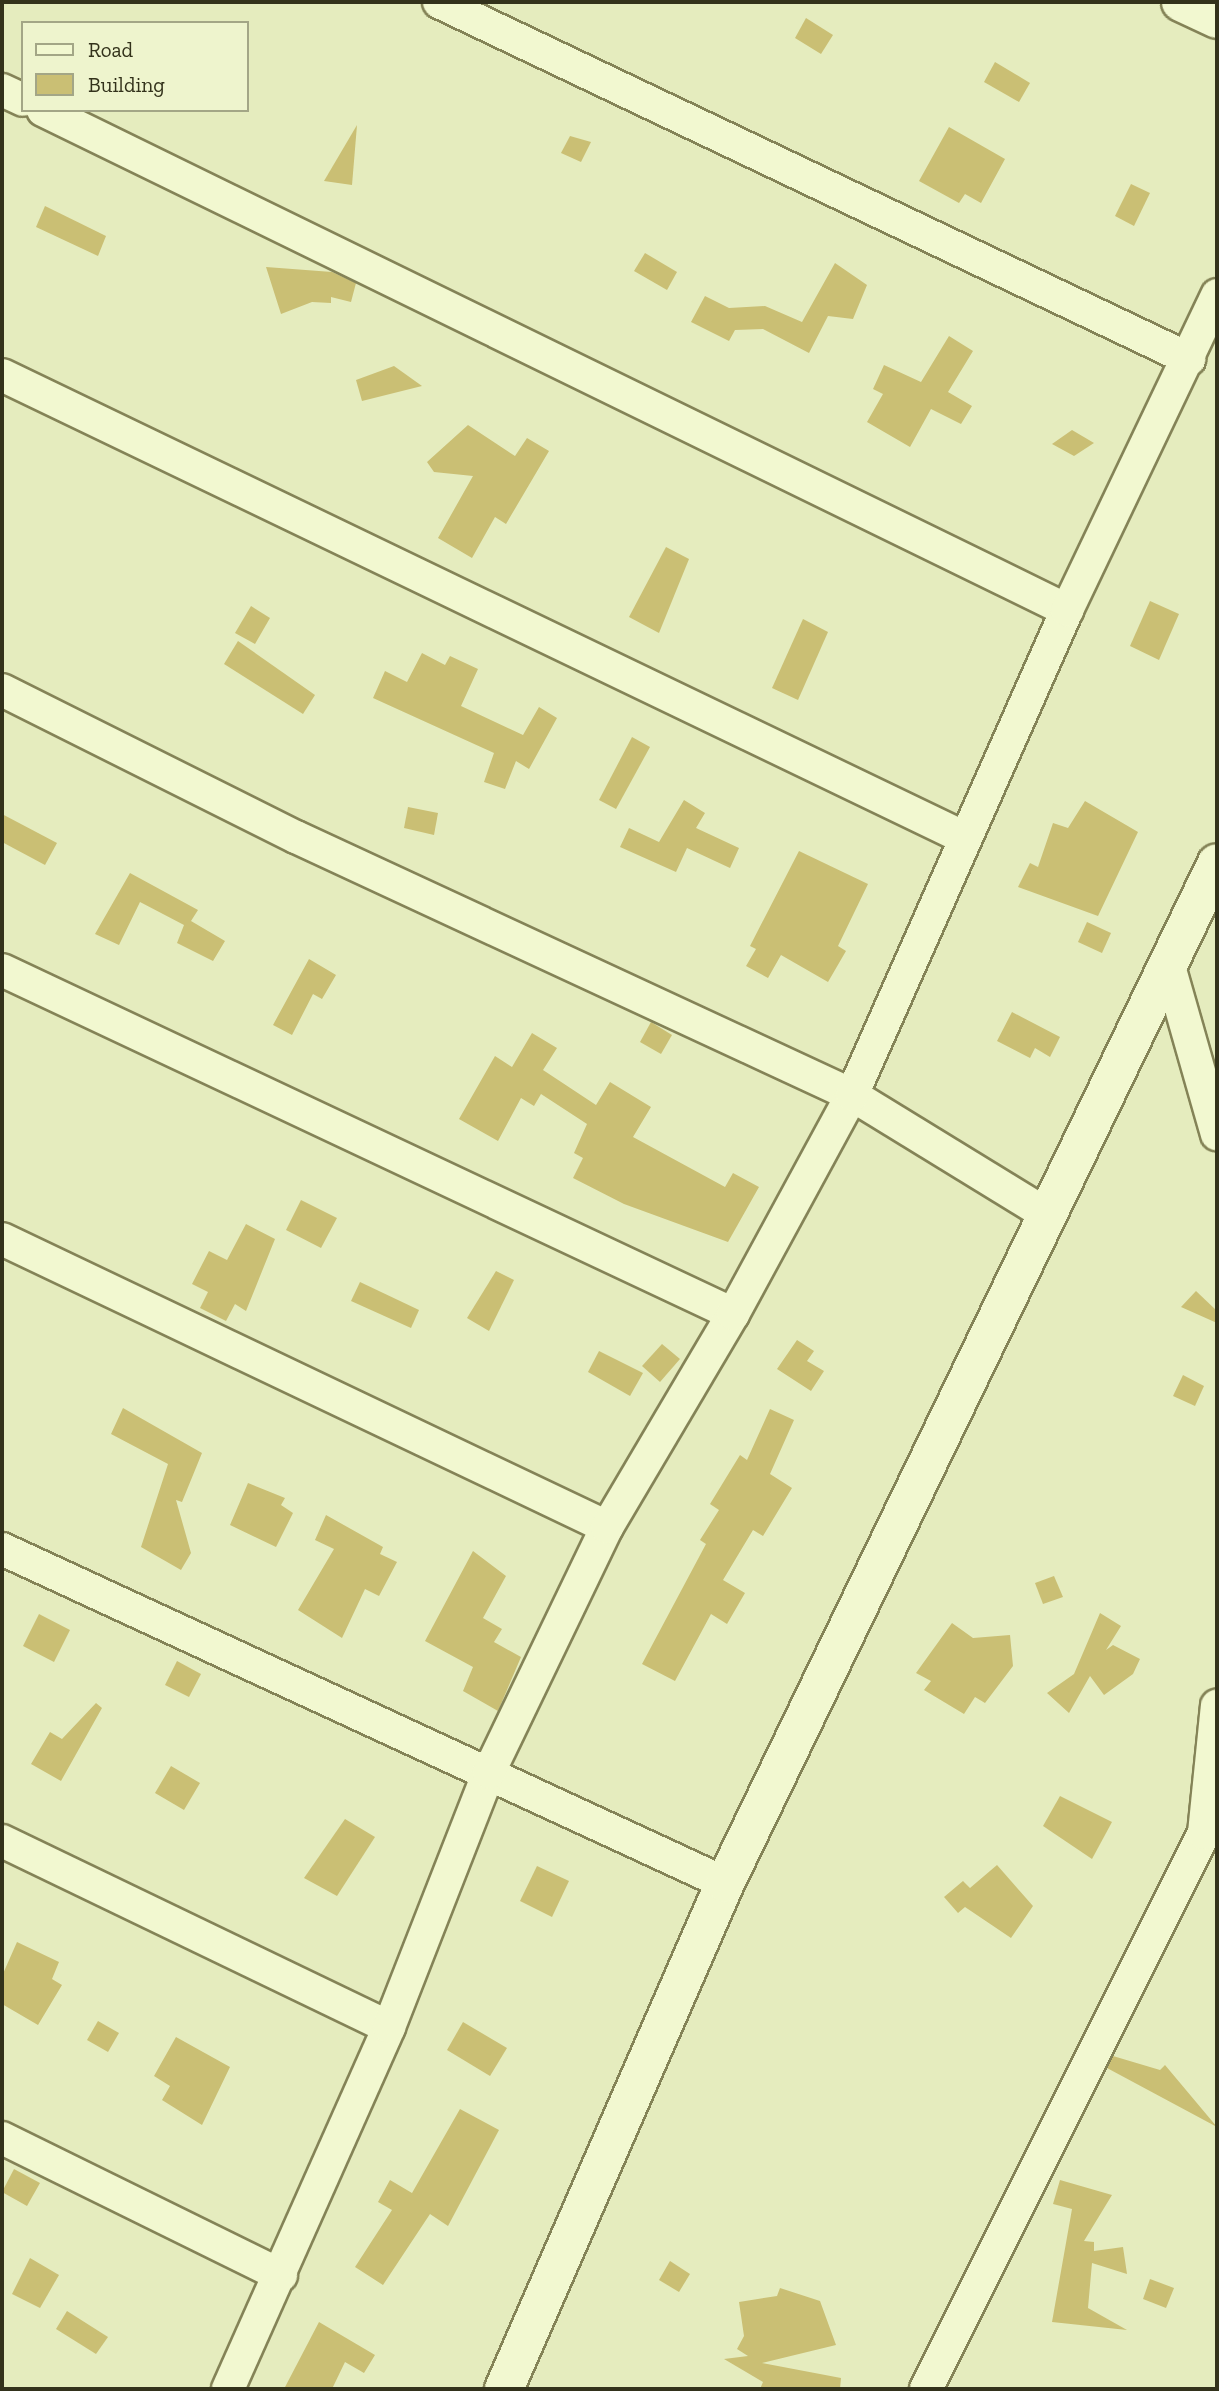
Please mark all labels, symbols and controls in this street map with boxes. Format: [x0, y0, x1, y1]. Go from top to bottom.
legend [21, 21, 248, 112]
text: Road [88, 37, 133, 62]
text: Building [88, 72, 165, 97]

